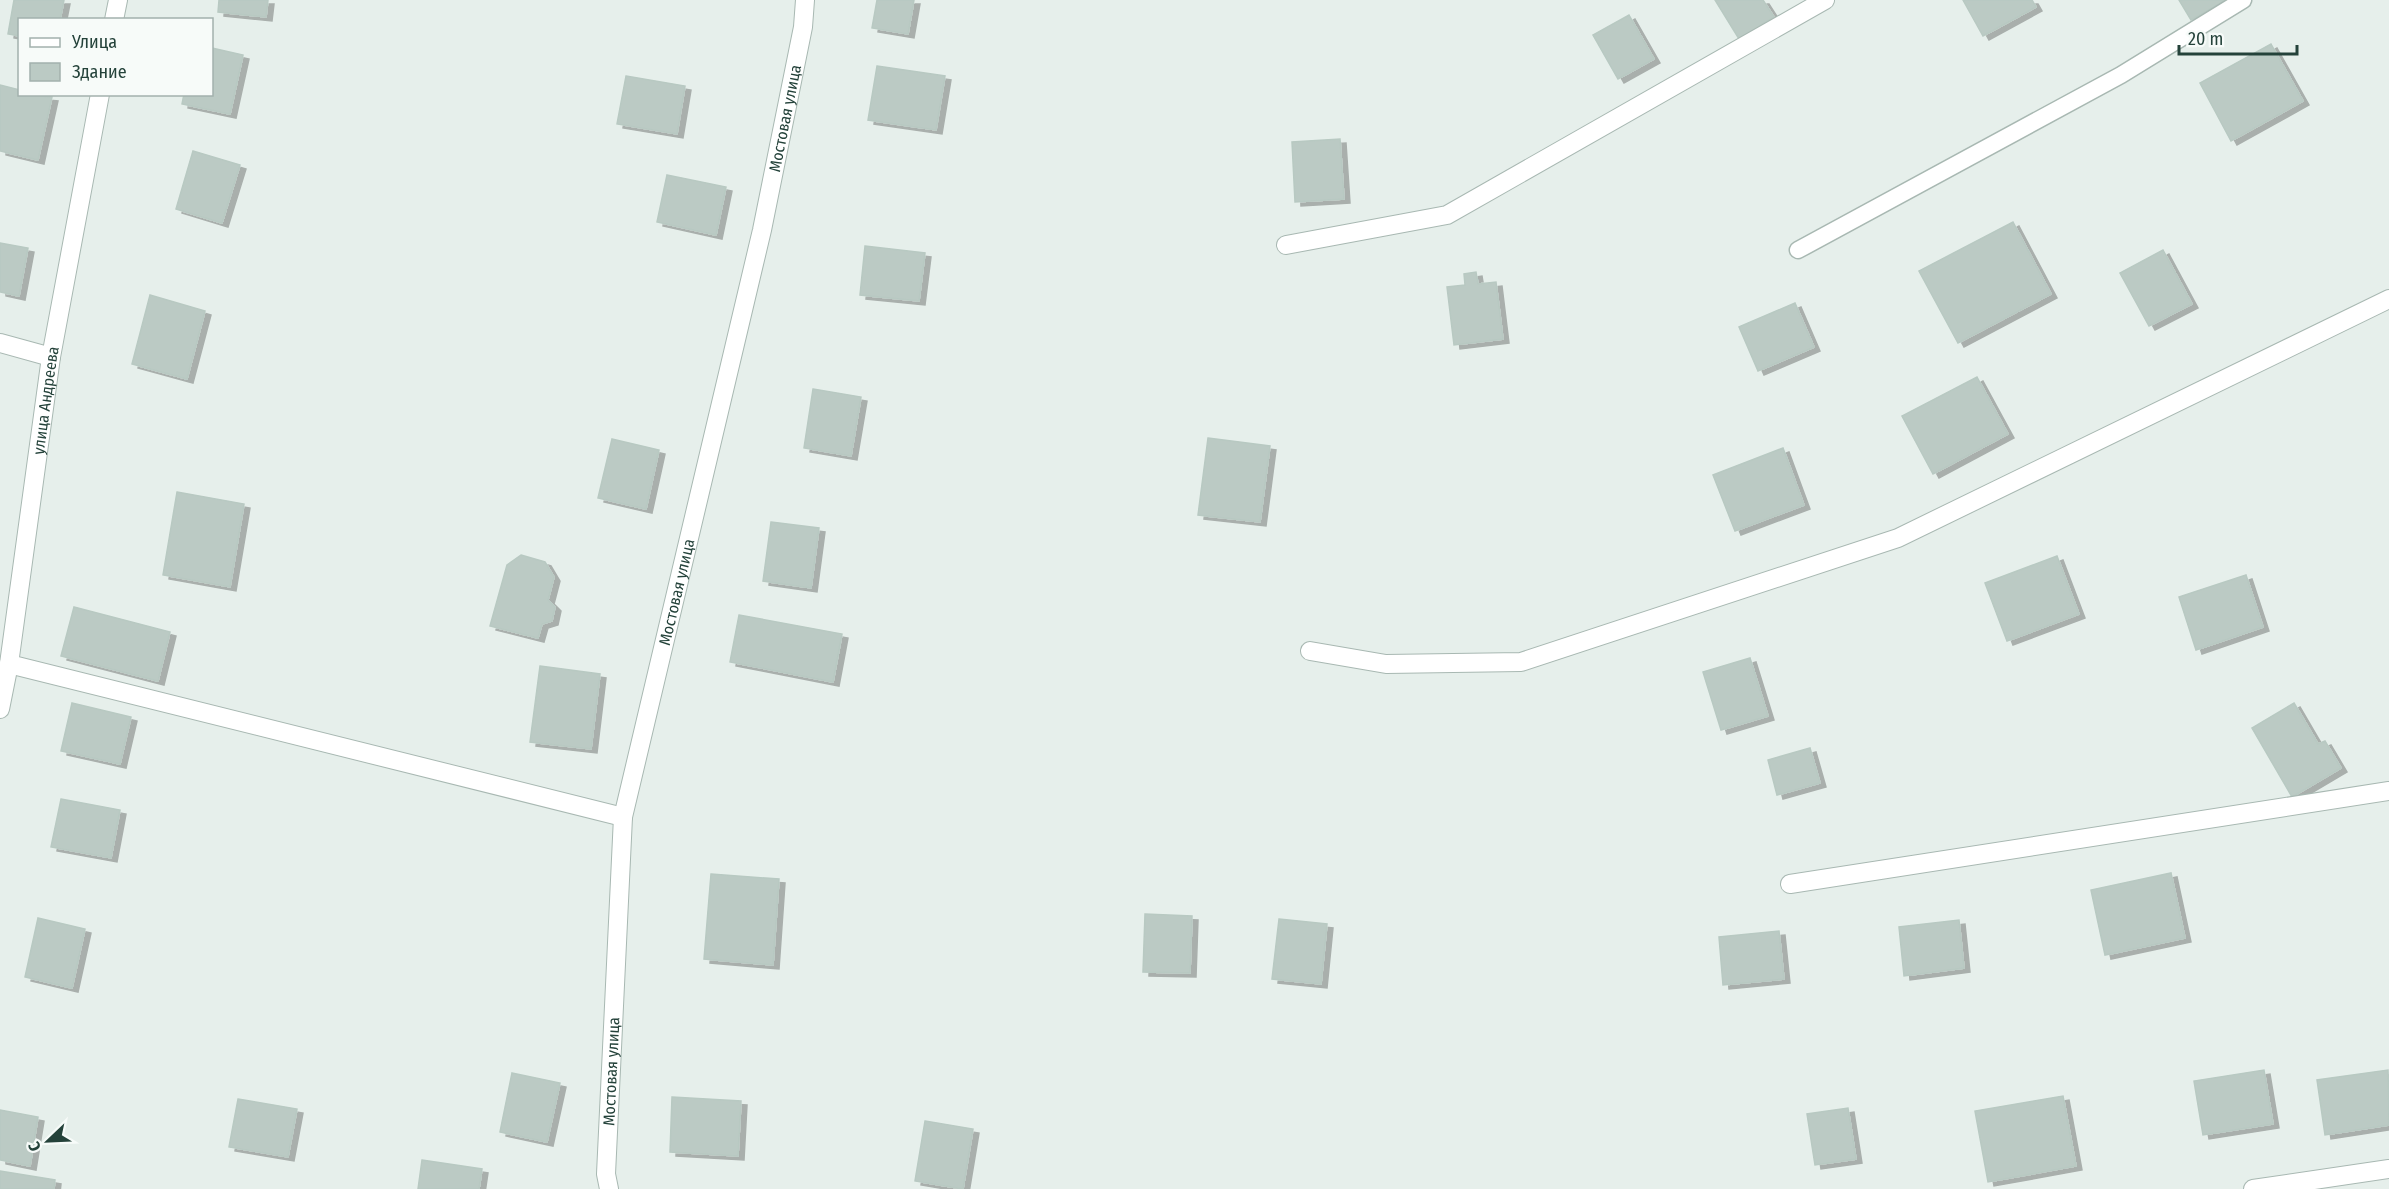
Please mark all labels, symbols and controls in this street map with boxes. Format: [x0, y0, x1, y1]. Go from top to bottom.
legend [18, 18, 213, 96]
scale bar [2179, 18, 2298, 56]
text: 20 m [2188, 28, 2223, 50]
text: Улица [71, 31, 117, 53]
text: Здание [72, 61, 127, 83]
street label: Мостовая улица [765, 63, 805, 173]
street label: улица Андреева [28, 345, 62, 456]
street label: Мостовая улица [655, 537, 698, 647]
street label: Мостовая улица [599, 1016, 623, 1126]
north arrow [18, 1111, 78, 1171]
text: С [24, 1139, 45, 1154]

